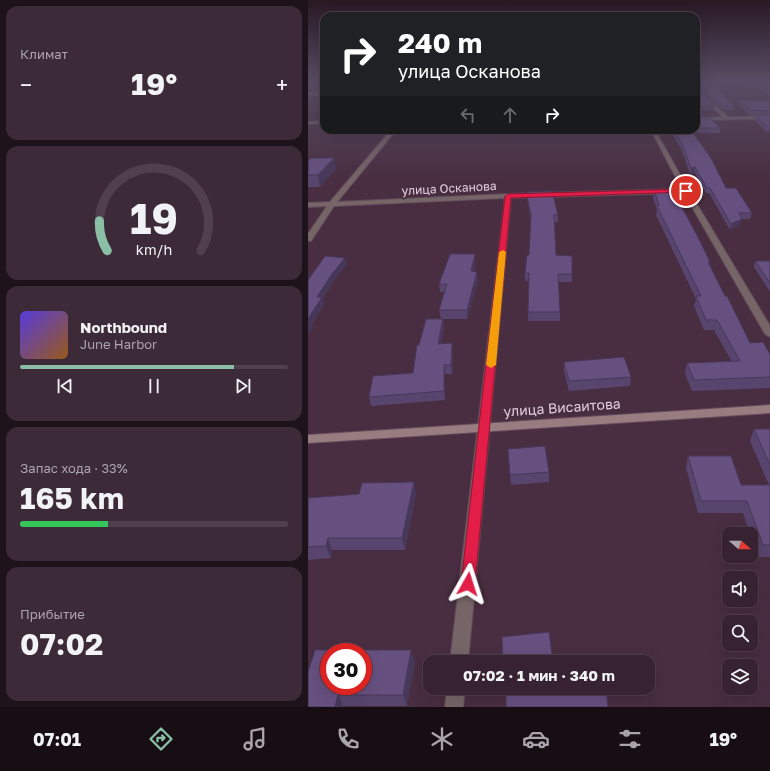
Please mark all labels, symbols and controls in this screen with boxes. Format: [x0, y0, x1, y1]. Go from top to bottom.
text: 240 m [398, 26, 482, 59]
icon: right [332, 28, 384, 80]
text: Климат [20, 46, 68, 62]
text: улица Осканова [398, 60, 541, 82]
text: 19° [131, 66, 177, 102]
text: − [20, 71, 32, 98]
text: + [276, 71, 288, 98]
icon: left [457, 104, 479, 126]
icon: ahead [499, 104, 521, 126]
icon: right [541, 104, 563, 126]
pin [669, 174, 703, 208]
street label: улица Осканова [401, 178, 497, 198]
icon: arrive [675, 180, 697, 202]
text: 19 [130, 193, 178, 243]
text: km/h [136, 241, 172, 258]
text: Northbound [80, 318, 167, 336]
text: June Harbor [80, 336, 157, 352]
icon: previous [54, 375, 76, 397]
icon: pause [143, 375, 165, 397]
icon: next [232, 375, 254, 397]
street label: улица Висаитова [503, 394, 621, 420]
text: Запас хода · 33% [20, 460, 128, 476]
text: 165 km [20, 480, 124, 516]
north arrow [722, 527, 758, 563]
map controls [722, 527, 758, 695]
position arrow [447, 563, 489, 605]
button: sound [722, 571, 758, 607]
text: Прибытие [20, 606, 85, 622]
button: search [722, 615, 758, 651]
text: 07:02 [20, 626, 103, 662]
speed limit sign: 30 [320, 643, 372, 695]
button: layers [722, 659, 758, 695]
text: 07:02 · 1 мин · 340 m [463, 666, 615, 684]
icon: directions [147, 725, 175, 753]
icon: music [241, 725, 269, 753]
icon: phone [334, 725, 362, 753]
icon: climate [428, 725, 456, 753]
icon: car [522, 725, 550, 753]
icon: filters [616, 725, 644, 753]
text: 07:01 [33, 728, 81, 750]
text: 19° [709, 728, 737, 750]

